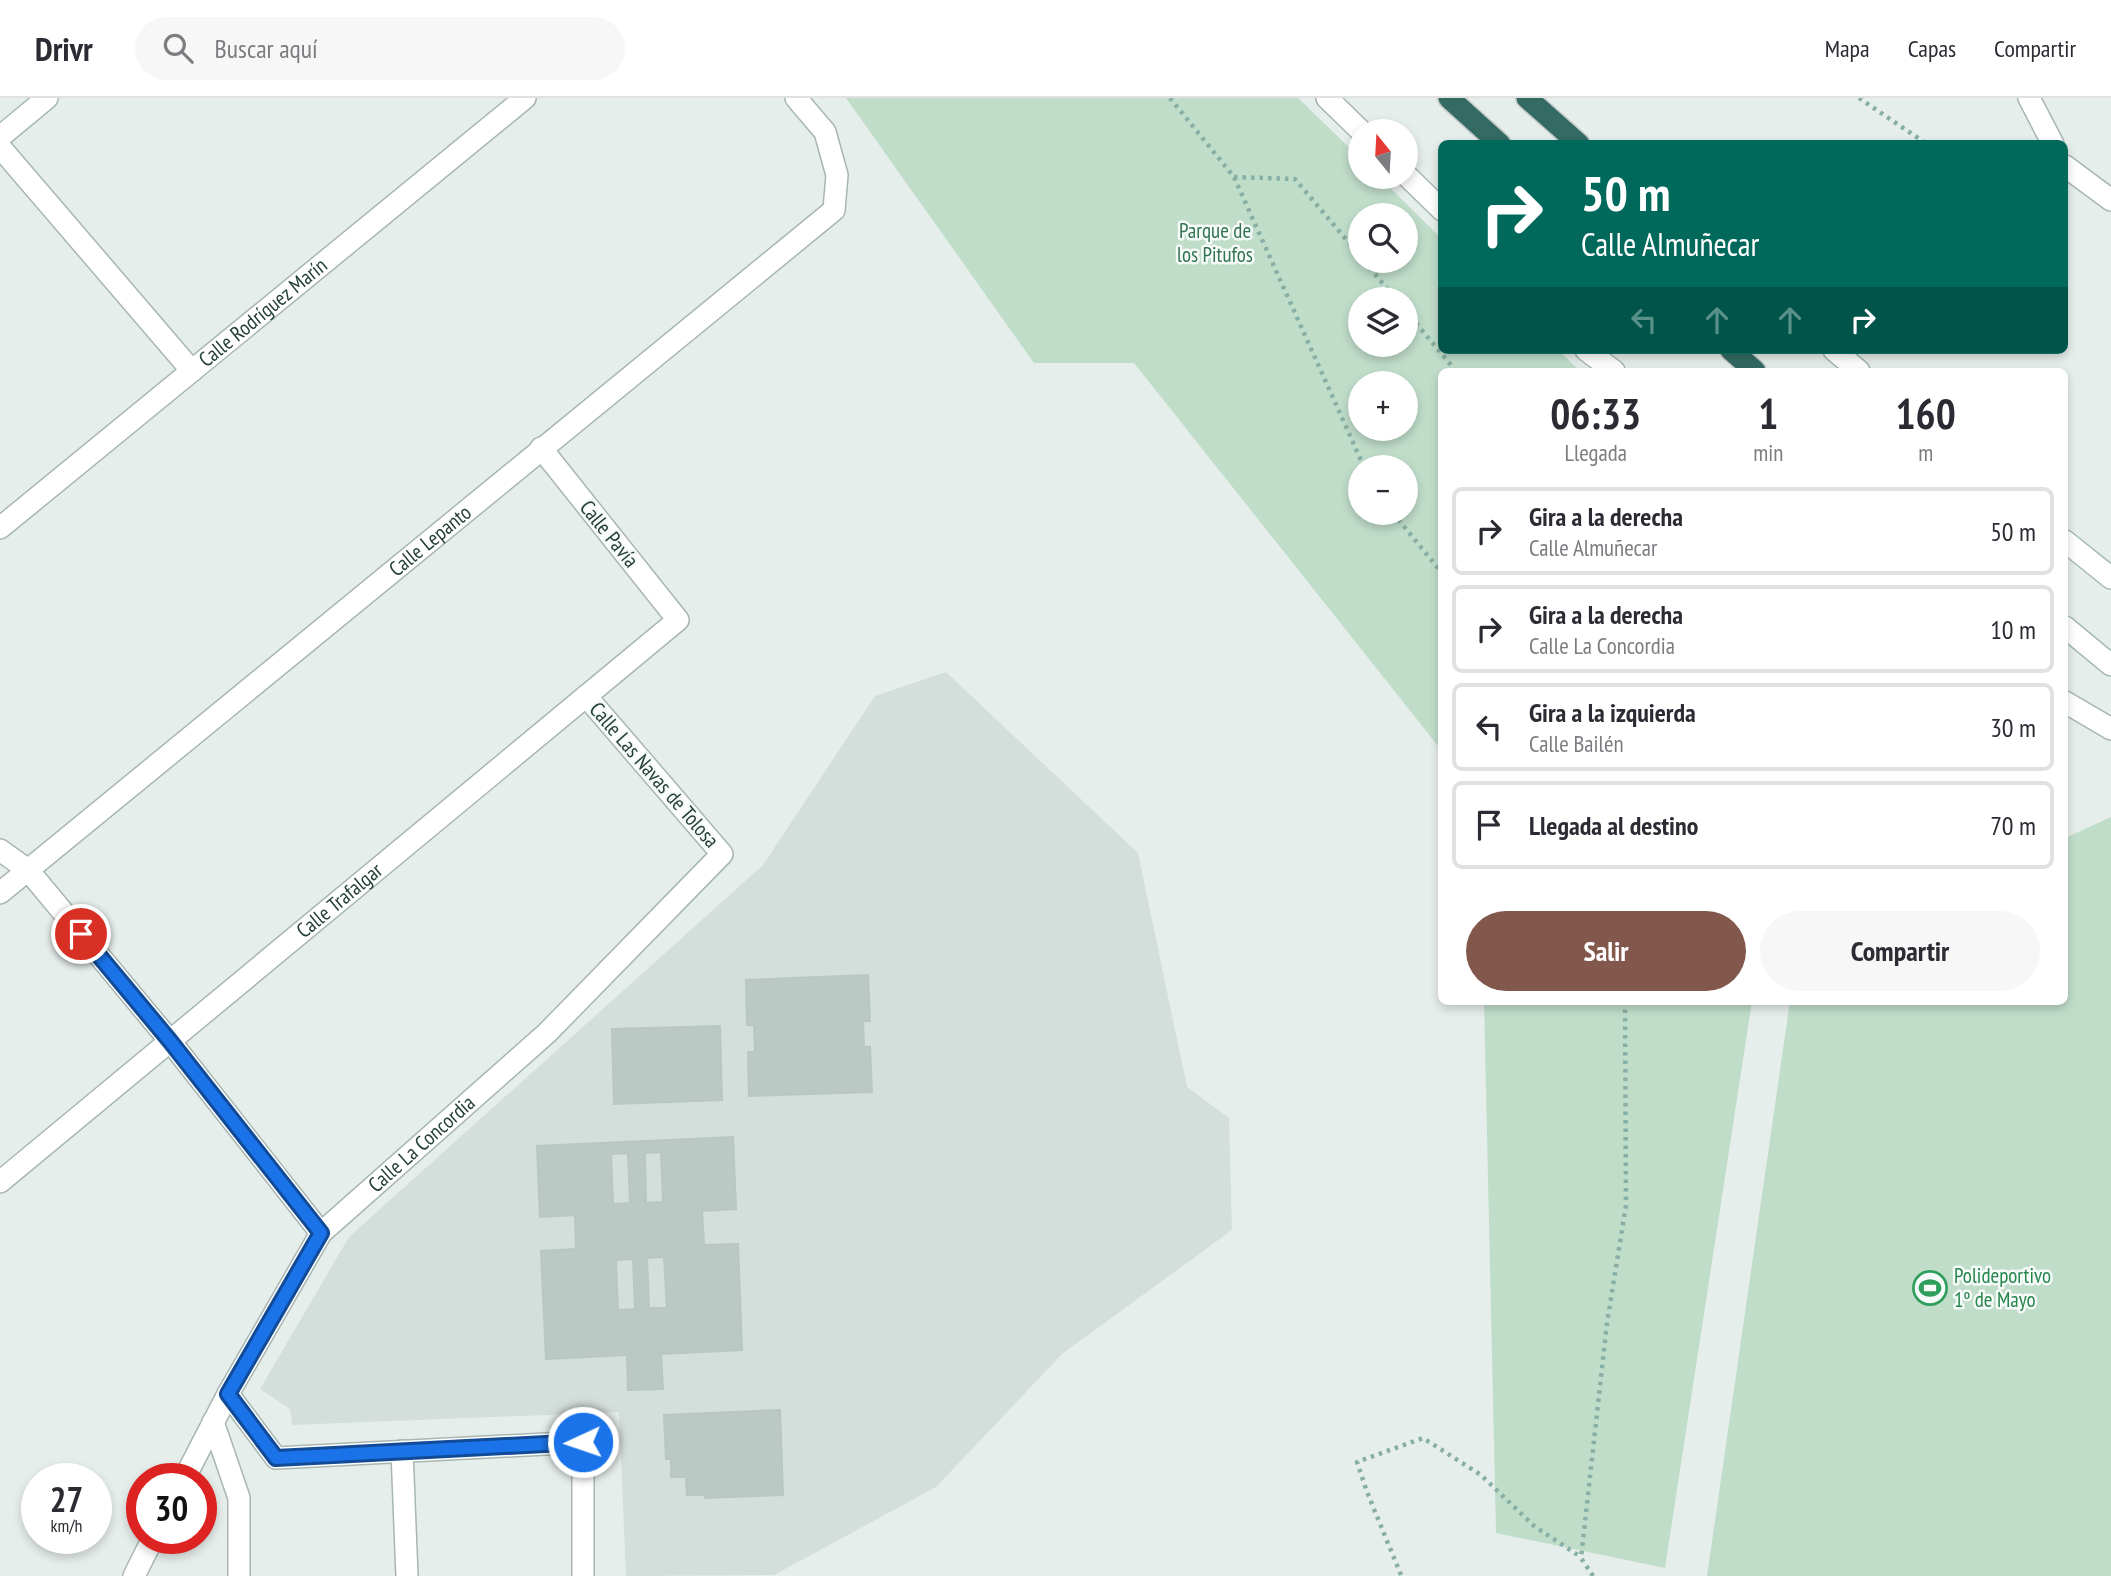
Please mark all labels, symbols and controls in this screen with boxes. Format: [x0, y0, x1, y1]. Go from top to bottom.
search box [135, 17, 625, 80]
text: Drivr [35, 27, 93, 70]
icon: search [159, 29, 197, 67]
text: Buscar aquí [215, 32, 318, 65]
text: Mapa [1825, 33, 1870, 64]
text: Capas [1908, 33, 1956, 64]
text: Compartir [1994, 33, 2076, 64]
north arrow [1348, 119, 1418, 189]
map controls [1348, 119, 1418, 525]
text: 50 m [1581, 161, 1670, 225]
icon: right [1466, 168, 1557, 259]
button: search [1348, 203, 1418, 273]
park label: Parque de los Pitufos [1177, 217, 1253, 268]
text: Calle Almuñecar [1581, 223, 1759, 265]
street label: Calle Rodríguez Marín [193, 252, 332, 373]
button: layers [1348, 287, 1418, 357]
icon: left [1625, 301, 1663, 339]
icon: ahead [1698, 301, 1736, 339]
icon: ahead [1771, 301, 1809, 339]
icon: right [1844, 301, 1882, 339]
button: + [1348, 371, 1418, 441]
text: 06:33 [1550, 386, 1641, 441]
text: 1 [1758, 386, 1778, 441]
text: 160 [1896, 386, 1956, 441]
text: Llegada [1564, 438, 1627, 467]
text: min [1753, 438, 1783, 467]
text: m [1918, 438, 1933, 467]
button: − [1348, 455, 1418, 525]
street label: Calle Pavía [574, 494, 645, 573]
street label: Calle Lepanto [383, 499, 477, 582]
text: Gira a la derecha [1529, 500, 1683, 533]
icon: right [1470, 512, 1508, 550]
text: 50 m [1990, 515, 2036, 548]
text: Calle Almuñecar [1529, 533, 1657, 562]
text: Gira a la derecha [1529, 598, 1683, 631]
icon: right [1470, 610, 1508, 648]
text: 10 m [1990, 613, 2036, 646]
text: Calle La Concordia [1529, 631, 1675, 660]
street label: Calle Las Navas de Tolosa [584, 696, 725, 853]
text: Gira a la izquierda [1529, 696, 1696, 729]
icon: left [1470, 708, 1508, 746]
text: 30 m [1990, 711, 2036, 744]
text: Calle Bailén [1529, 729, 1624, 758]
icon: arrive [1470, 806, 1508, 844]
text: Llegada al destino [1529, 809, 1698, 842]
text: 70 m [1990, 809, 2036, 842]
street label: Calle Trafalgar [291, 856, 388, 944]
pin [51, 904, 111, 964]
button: Salir [1466, 911, 1746, 991]
button: Compartir [1760, 911, 2040, 991]
icon: arrive [62, 915, 100, 953]
street label: Calle La Concordia [362, 1089, 480, 1198]
place label: Polideportivo 1º de Mayo [1954, 1262, 2051, 1313]
sports icon: Polideportivo 1º de Mayo [1911, 1269, 1949, 1307]
position arrow [546, 1405, 620, 1479]
speed limit sign: 30 [126, 1463, 217, 1554]
text: 27 [50, 1476, 83, 1522]
text: km/h [51, 1514, 82, 1537]

